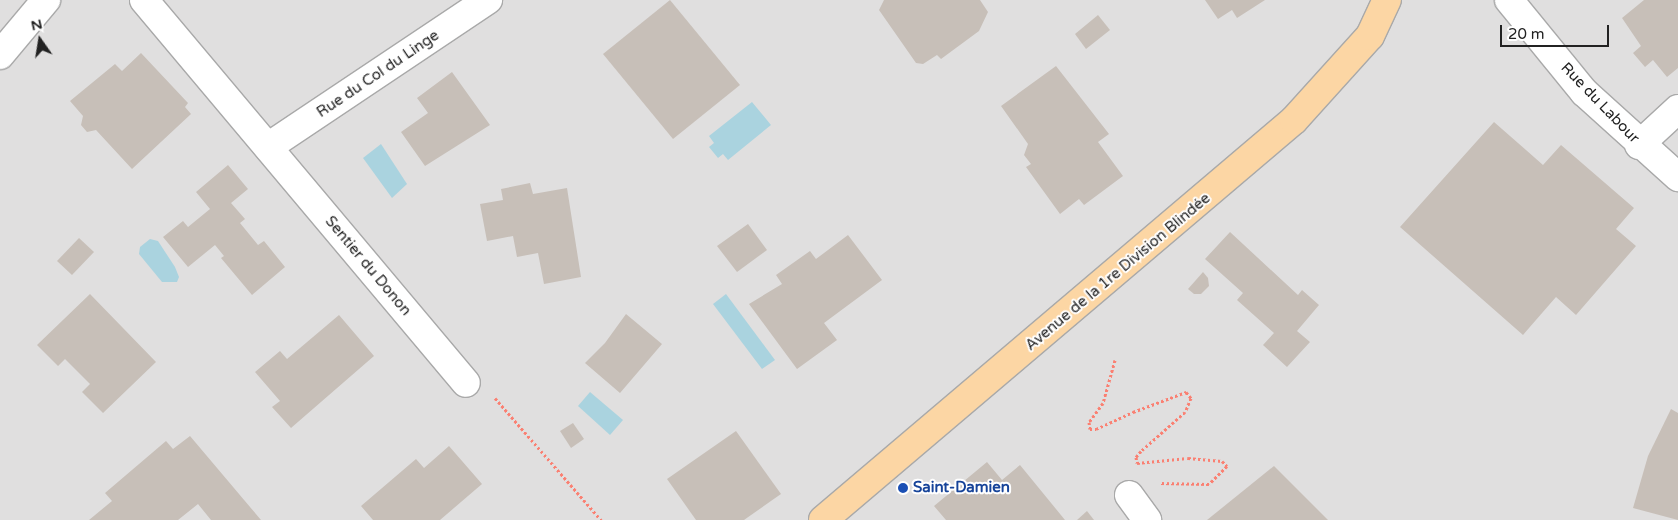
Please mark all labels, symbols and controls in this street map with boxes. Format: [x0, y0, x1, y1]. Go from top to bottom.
north arrow [15, 15, 65, 65]
text: N [29, 15, 44, 34]
scale bar [1503, 15, 1612, 47]
text: 20 m [1508, 25, 1545, 43]
street label: Rue du Col du Linge [313, 26, 443, 122]
street label: Rue du Labour [1557, 59, 1643, 147]
street label: Avenue de la 1re Division Blindée [1022, 189, 1214, 355]
street label: Sentier du Donon [321, 213, 415, 319]
place label: Saint-Damien [913, 479, 1010, 497]
marker: Saint-Damien [897, 482, 909, 494]

